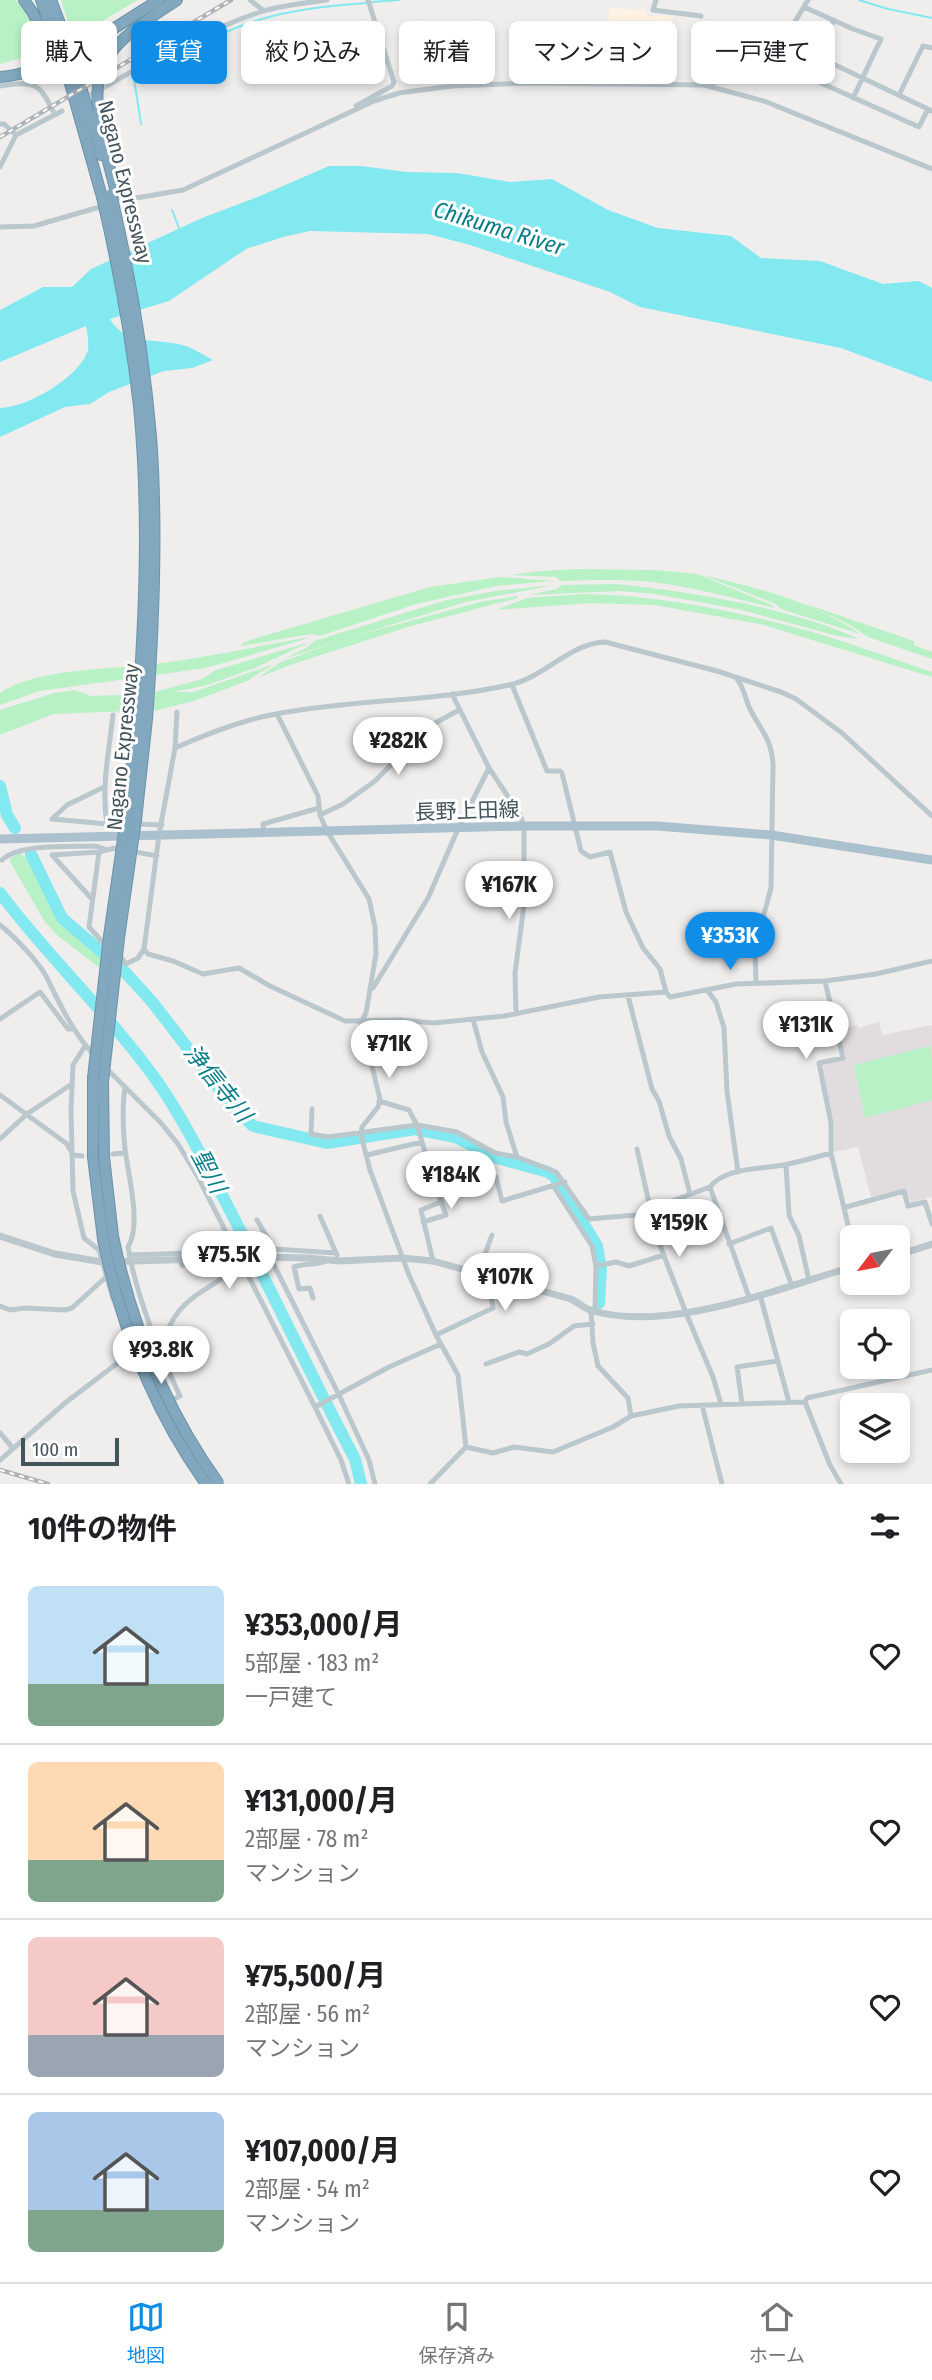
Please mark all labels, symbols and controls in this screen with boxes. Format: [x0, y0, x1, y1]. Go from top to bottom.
chip: 購入 [21, 21, 117, 84]
chip: 賃貸 [131, 21, 227, 84]
chip: 絞り込み [241, 21, 385, 84]
chip: 新着 [399, 21, 495, 84]
chip: マンション [509, 21, 677, 84]
chip: 一戸建て [691, 21, 835, 84]
street label: Nagano Expressway [92, 98, 158, 267]
water label: Chikuma River [431, 195, 568, 261]
street label: Nagano Expressway [101, 662, 145, 832]
pin: ¥282K [349, 718, 447, 777]
text: ¥282K [369, 726, 427, 754]
street label: 長野上田線 [414, 796, 520, 826]
pin: ¥167K [460, 862, 558, 921]
text: ¥167K [481, 870, 537, 898]
pin: ¥353K [681, 912, 779, 972]
text: ¥353K [701, 921, 759, 949]
pin: ¥131K [757, 1002, 855, 1061]
text: ¥131K [779, 1010, 833, 1038]
pin: ¥71K [348, 1020, 430, 1080]
text: ¥71K [367, 1029, 411, 1057]
water label: 浄信寺川 [178, 1038, 260, 1130]
water label: 聖川 [186, 1144, 234, 1201]
pin: ¥184K [402, 1152, 500, 1211]
text: ¥184K [422, 1160, 480, 1188]
pin: ¥159K [630, 1200, 728, 1259]
text: ¥159K [650, 1208, 708, 1236]
north arrow [840, 1225, 910, 1295]
map controls [840, 1225, 910, 1463]
pin: ¥75.5K [172, 1232, 286, 1291]
text: ¥75.5K [198, 1240, 260, 1268]
pin: ¥107K [456, 1254, 554, 1313]
text: ¥107K [477, 1262, 533, 1290]
button: locate [840, 1309, 910, 1379]
pin: ¥93.8K [104, 1326, 218, 1386]
text: ¥93.8K [129, 1335, 193, 1363]
button: layers [840, 1393, 910, 1463]
scale bar [21, 1435, 119, 1467]
text: 100 m [32, 1438, 78, 1461]
icon: filters [866, 1507, 904, 1545]
text: 10件の物件 [28, 1511, 177, 1547]
text: ¥353,000/月 [245, 1607, 403, 1643]
icon: home [84, 1614, 168, 1698]
icon: heart [866, 1637, 904, 1675]
text: 5部屋 · 183 m² [245, 1649, 379, 1677]
text: 一戸建て [245, 1683, 337, 1711]
text: ¥131,000/月 [245, 1783, 398, 1819]
icon: home [84, 1790, 168, 1874]
icon: heart [866, 1813, 904, 1851]
text: 2部屋 · 78 m² [245, 1825, 369, 1853]
text: マンション [245, 1859, 360, 1887]
text: ¥75,500/月 [245, 1958, 386, 1994]
icon: home [84, 1965, 168, 2049]
icon: heart [866, 1988, 904, 2026]
text: 2部屋 · 56 m² [245, 2000, 370, 2028]
text: マンション [245, 2034, 360, 2062]
text: ¥107,000/月 [245, 2133, 400, 2169]
icon: home [84, 2140, 168, 2224]
icon: heart [866, 2163, 904, 2201]
text: 2部屋 · 54 m² [245, 2175, 370, 2203]
text: マンション [245, 2209, 360, 2237]
tab: 地図 [127, 2298, 165, 2367]
tab: 保存済み [419, 2298, 495, 2367]
tab: ホーム [749, 2298, 805, 2367]

